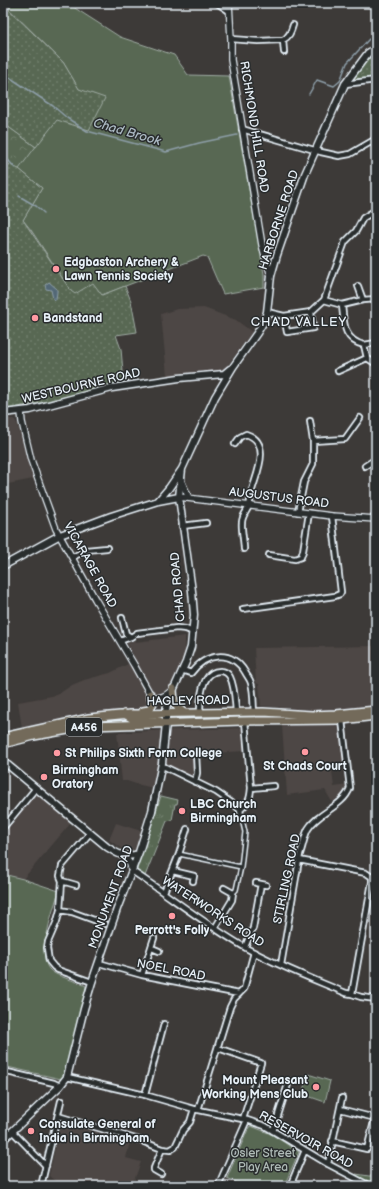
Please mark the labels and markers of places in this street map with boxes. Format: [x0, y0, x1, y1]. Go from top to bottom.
place label: Edgbaston Archery & Lawn Tennis Society [64, 255, 179, 284]
marker: Edgbaston Archery & Lawn Tennis Society [51, 264, 61, 274]
place label: Bandstand [43, 311, 102, 326]
marker: Bandstand [30, 313, 40, 323]
place label: St Philips Sixth Form College [65, 746, 222, 761]
marker: St Chads Court [300, 747, 310, 757]
marker: St Philips Sixth Form College [52, 748, 62, 758]
place label: St Chads Court [263, 759, 347, 774]
place label: Birmingham Oratory [52, 763, 119, 792]
marker: Birmingham Oratory [39, 772, 49, 782]
place label: LBC Church Birmingham [190, 797, 257, 826]
marker: LBC Church Birmingham [177, 806, 187, 816]
marker: Perrott's Folly [167, 911, 177, 921]
place label: Perrott's Folly [135, 923, 210, 938]
place label: Mount Pleasant Working Mens Club [202, 1073, 308, 1102]
marker: Mount Pleasant Working Mens Club [311, 1082, 321, 1092]
place label: Consulate General of India in Birmingham [39, 1117, 156, 1146]
marker: Consulate General of India in Birmingham [26, 1126, 36, 1136]

